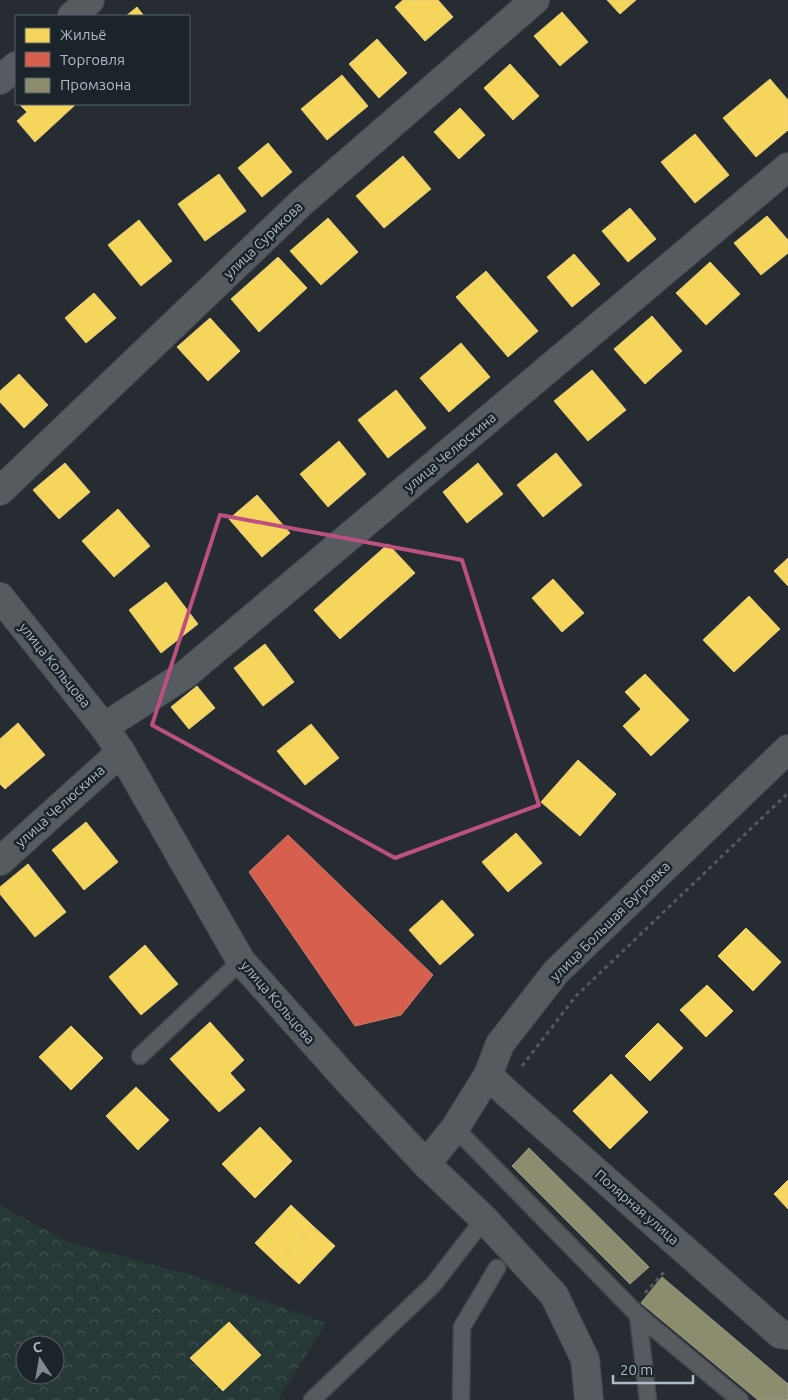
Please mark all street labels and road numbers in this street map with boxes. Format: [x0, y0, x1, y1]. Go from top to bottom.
street label: улица Сурикова [220, 198, 306, 282]
street label: улица Челюскина [401, 409, 499, 495]
street label: улица Кольцова [16, 619, 94, 711]
street label: улица Челюскина [12, 762, 108, 850]
street label: улица Большая Бугровка [547, 858, 673, 984]
street label: улица Кольцова [238, 957, 318, 1047]
street label: Полярная улица [592, 1166, 682, 1248]

